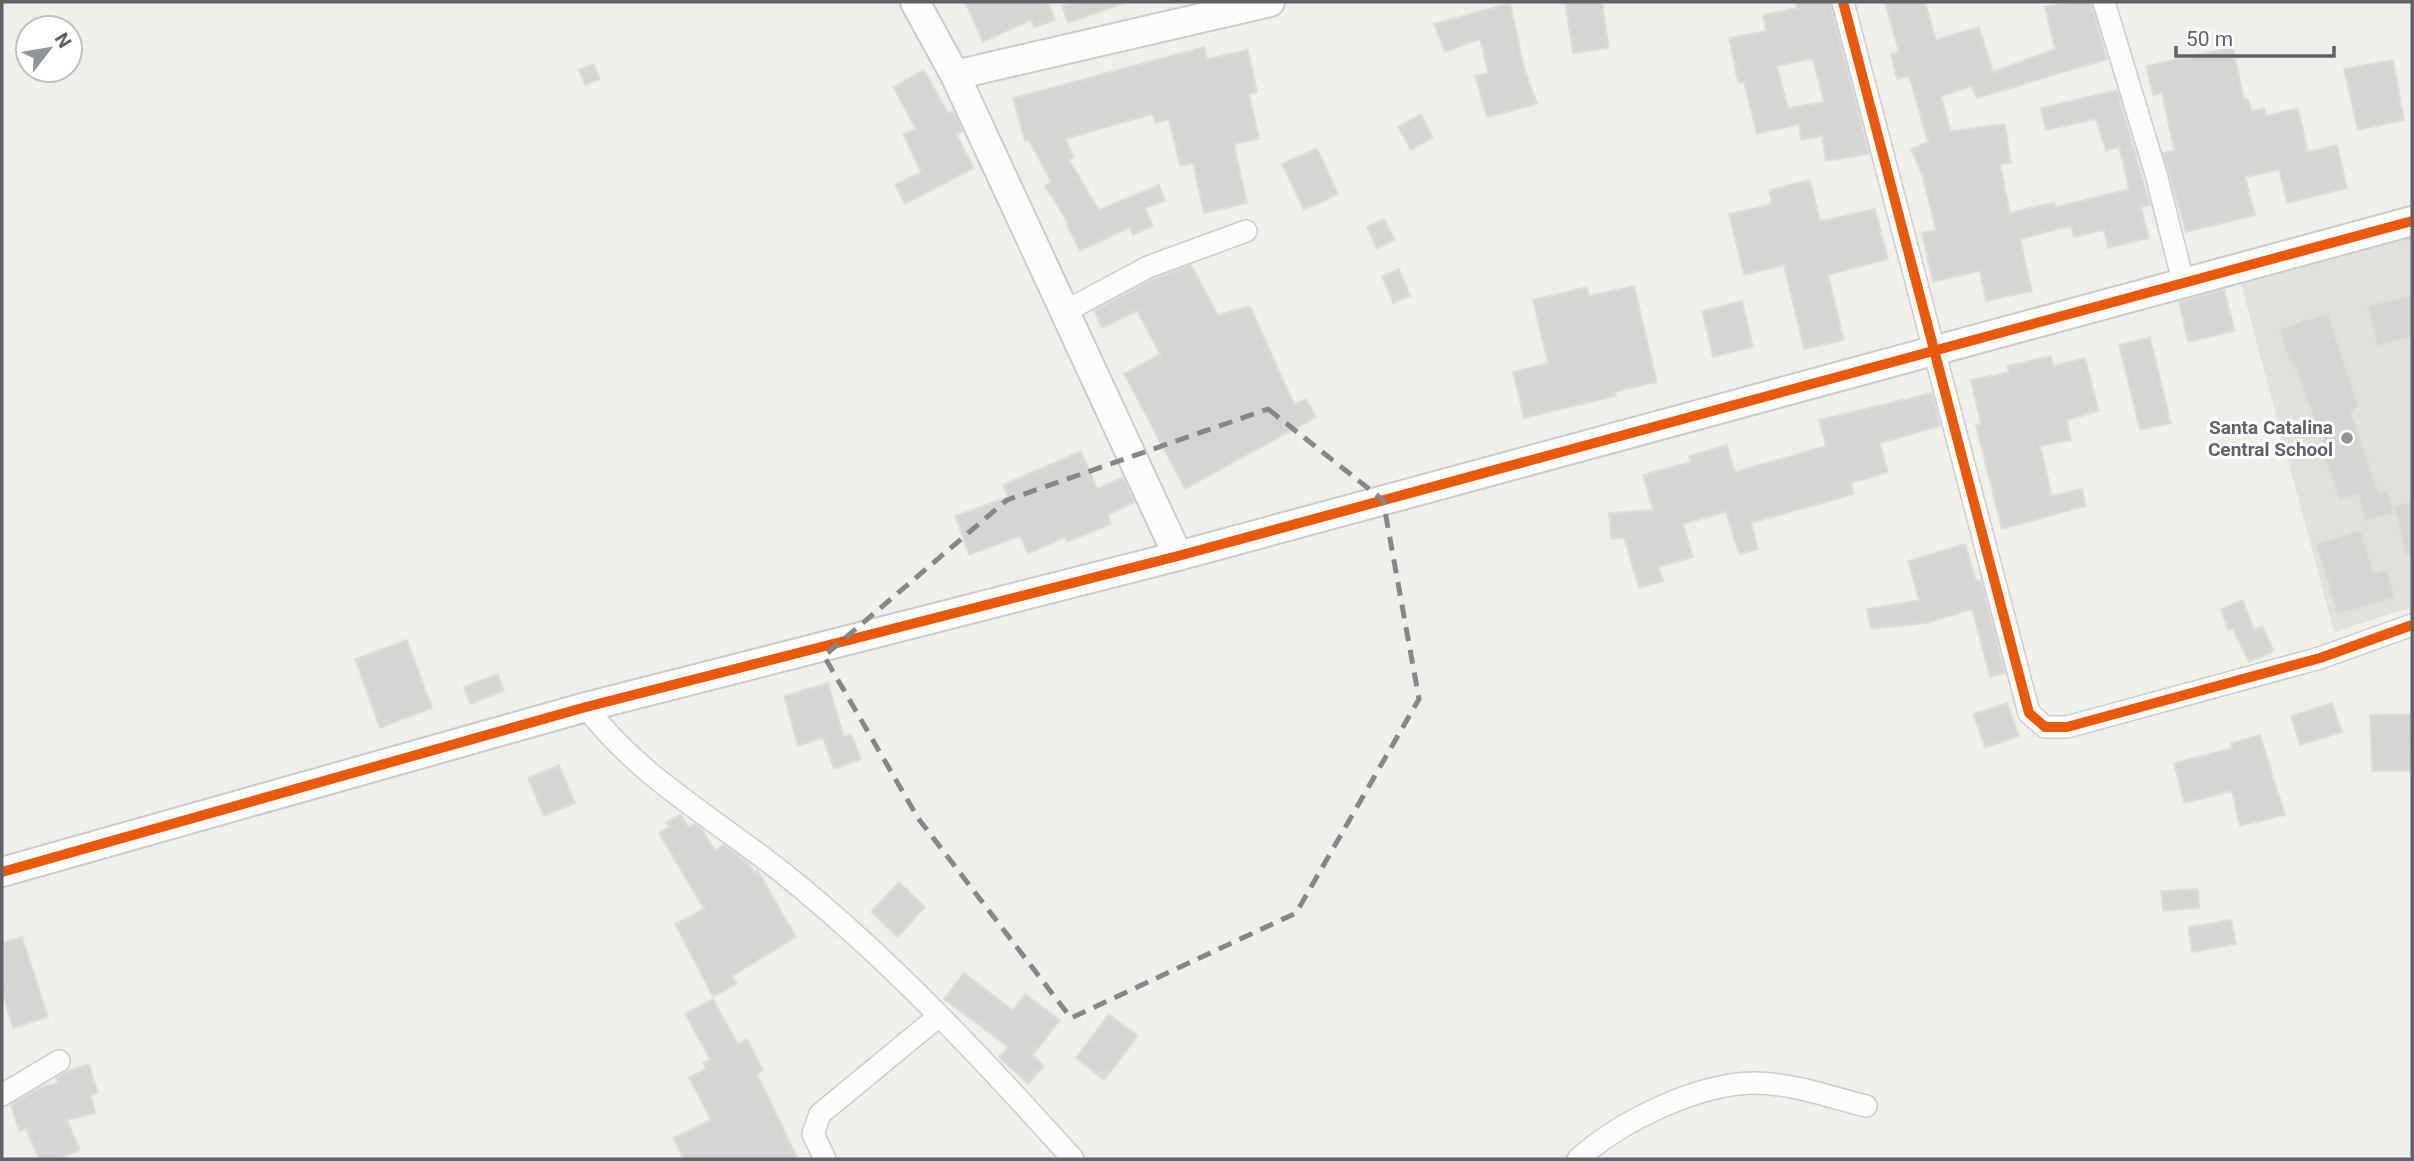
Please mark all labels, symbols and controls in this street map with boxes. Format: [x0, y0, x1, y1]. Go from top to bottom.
north arrow [14, 14, 84, 84]
scale bar [2176, 14, 2334, 58]
text: 50 m [2186, 27, 2233, 51]
text: N [50, 29, 76, 52]
place label: Santa Catalina Central School [2208, 416, 2333, 461]
marker: Santa Catalina Central School [2339, 430, 2355, 446]

